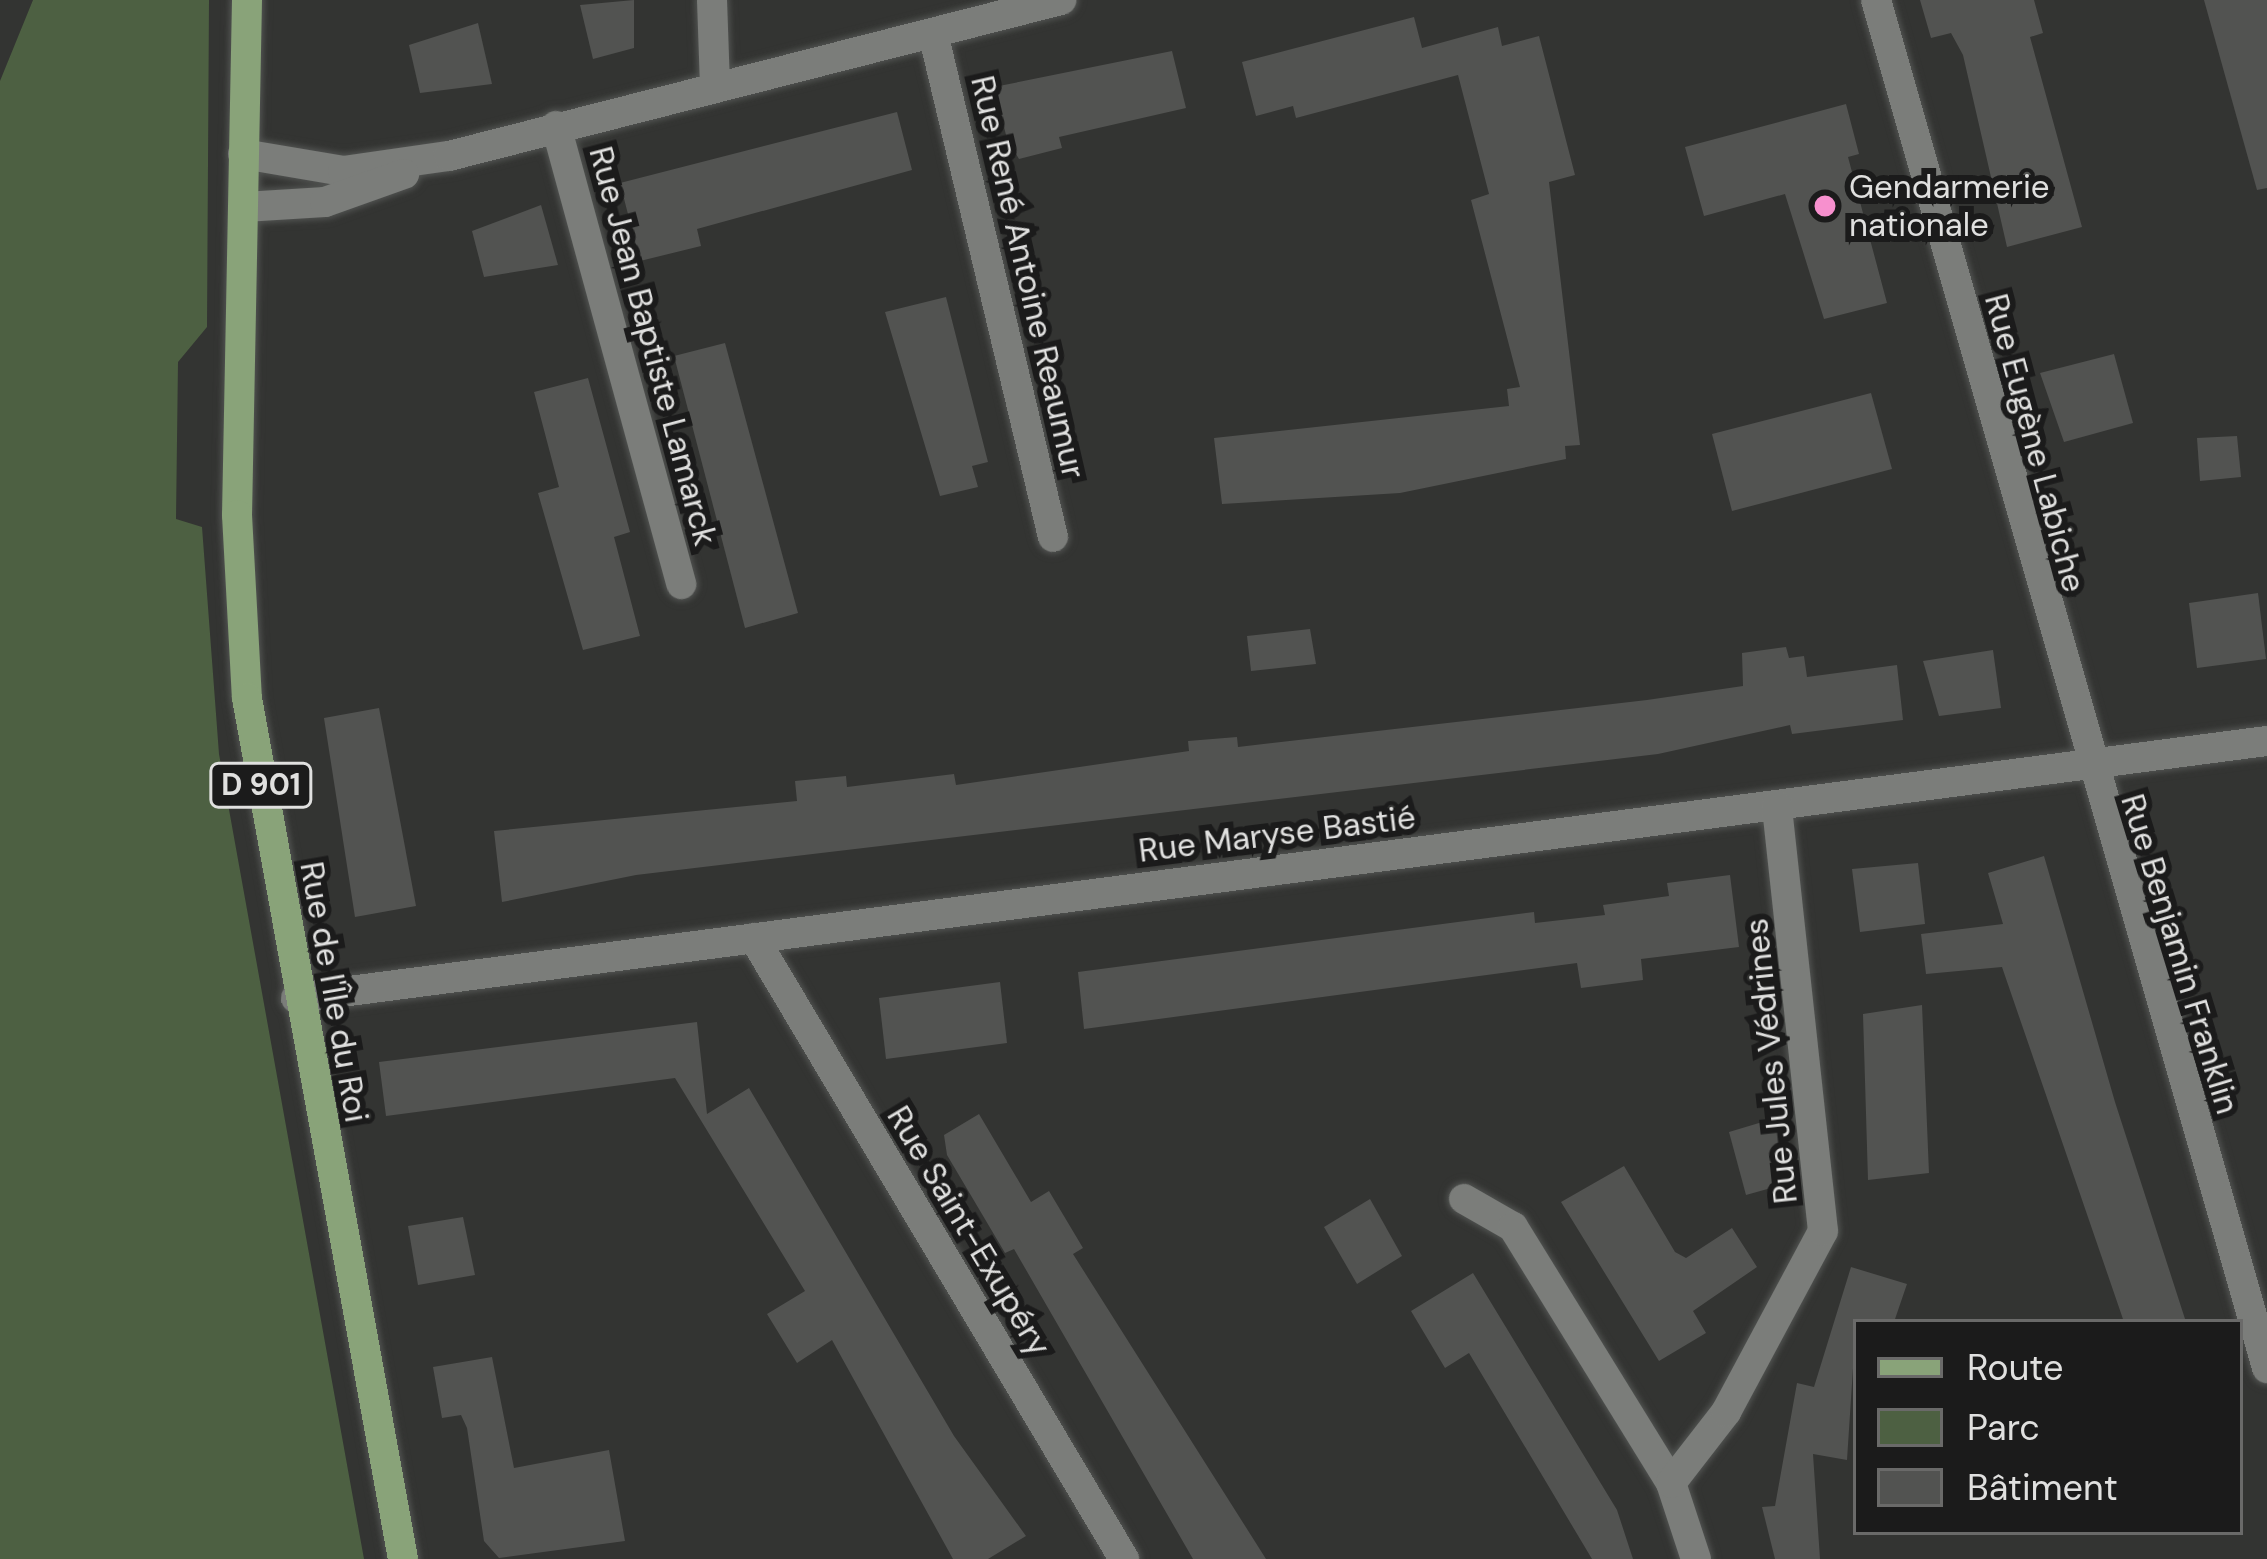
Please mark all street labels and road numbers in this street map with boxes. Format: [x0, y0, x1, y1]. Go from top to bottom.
street label: Rue René Antoine Reaumur [962, 72, 1094, 482]
street label: Rue Jean Baptiste Lamarck [581, 142, 725, 550]
street label: Rue Eugène Labiche [1976, 290, 2094, 596]
road number: D 901 [207, 761, 315, 809]
street label: Rue Benjamin Franklin [2112, 789, 2248, 1119]
street label: Rue Maryse Bastié [1136, 797, 1418, 871]
street label: Rue de l'Île du Roi [292, 859, 376, 1125]
street label: Rue Jules Védrines [1736, 916, 1806, 1206]
street label: Rue Saint-Exupéry [879, 1099, 1059, 1363]

